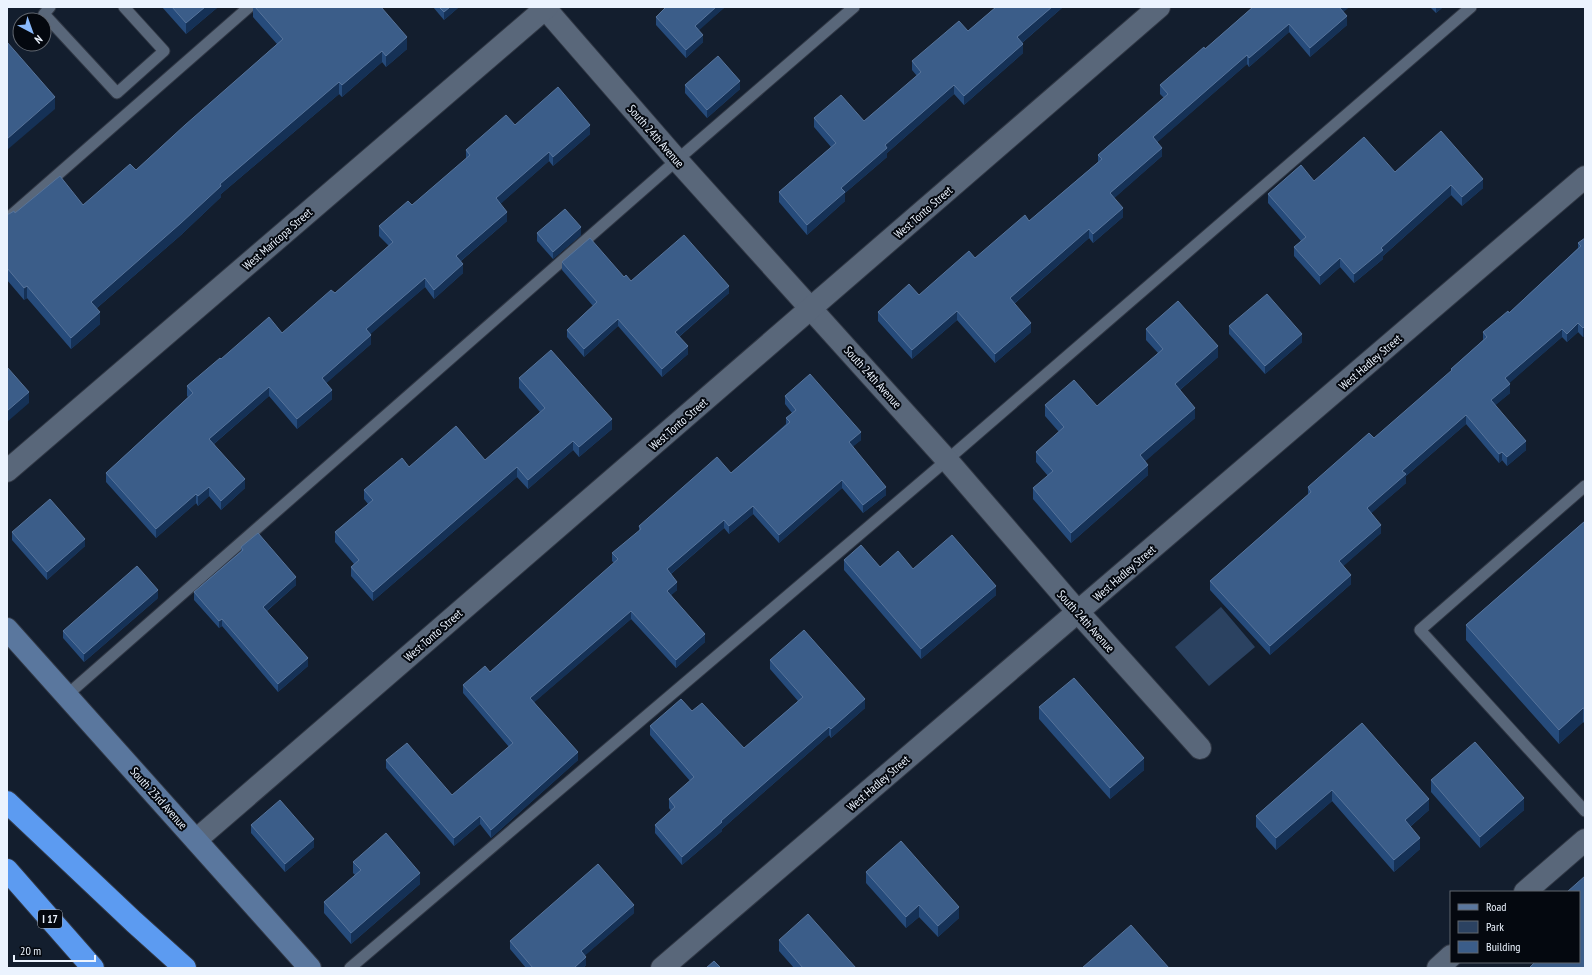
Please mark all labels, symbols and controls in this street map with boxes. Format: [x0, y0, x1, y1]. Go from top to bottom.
north arrow [12, 12, 52, 52]
text: N [32, 32, 45, 47]
street label: South 24th Avenue [625, 101, 687, 171]
street label: West Tonto Street [891, 182, 956, 241]
street label: West Maricopa Street [239, 204, 315, 273]
street label: West Hadley Street [1336, 330, 1405, 393]
street label: South 24th Avenue [841, 343, 905, 411]
street label: West Tonto Street [646, 394, 711, 453]
street label: West Hadley Street [1090, 541, 1159, 604]
street label: South 24th Avenue [1054, 587, 1118, 655]
street label: West Tonto Street [401, 605, 466, 664]
street label: West Hadley Street [844, 751, 913, 814]
street label: South 23rd Avenue [127, 764, 191, 832]
legend [1450, 891, 1580, 963]
text: Road [1486, 899, 1506, 914]
road number: I 17 [38, 910, 62, 928]
text: Park [1486, 919, 1504, 934]
scale bar [14, 937, 95, 963]
text: Building [1486, 939, 1521, 954]
text: 20 m [20, 943, 41, 958]

